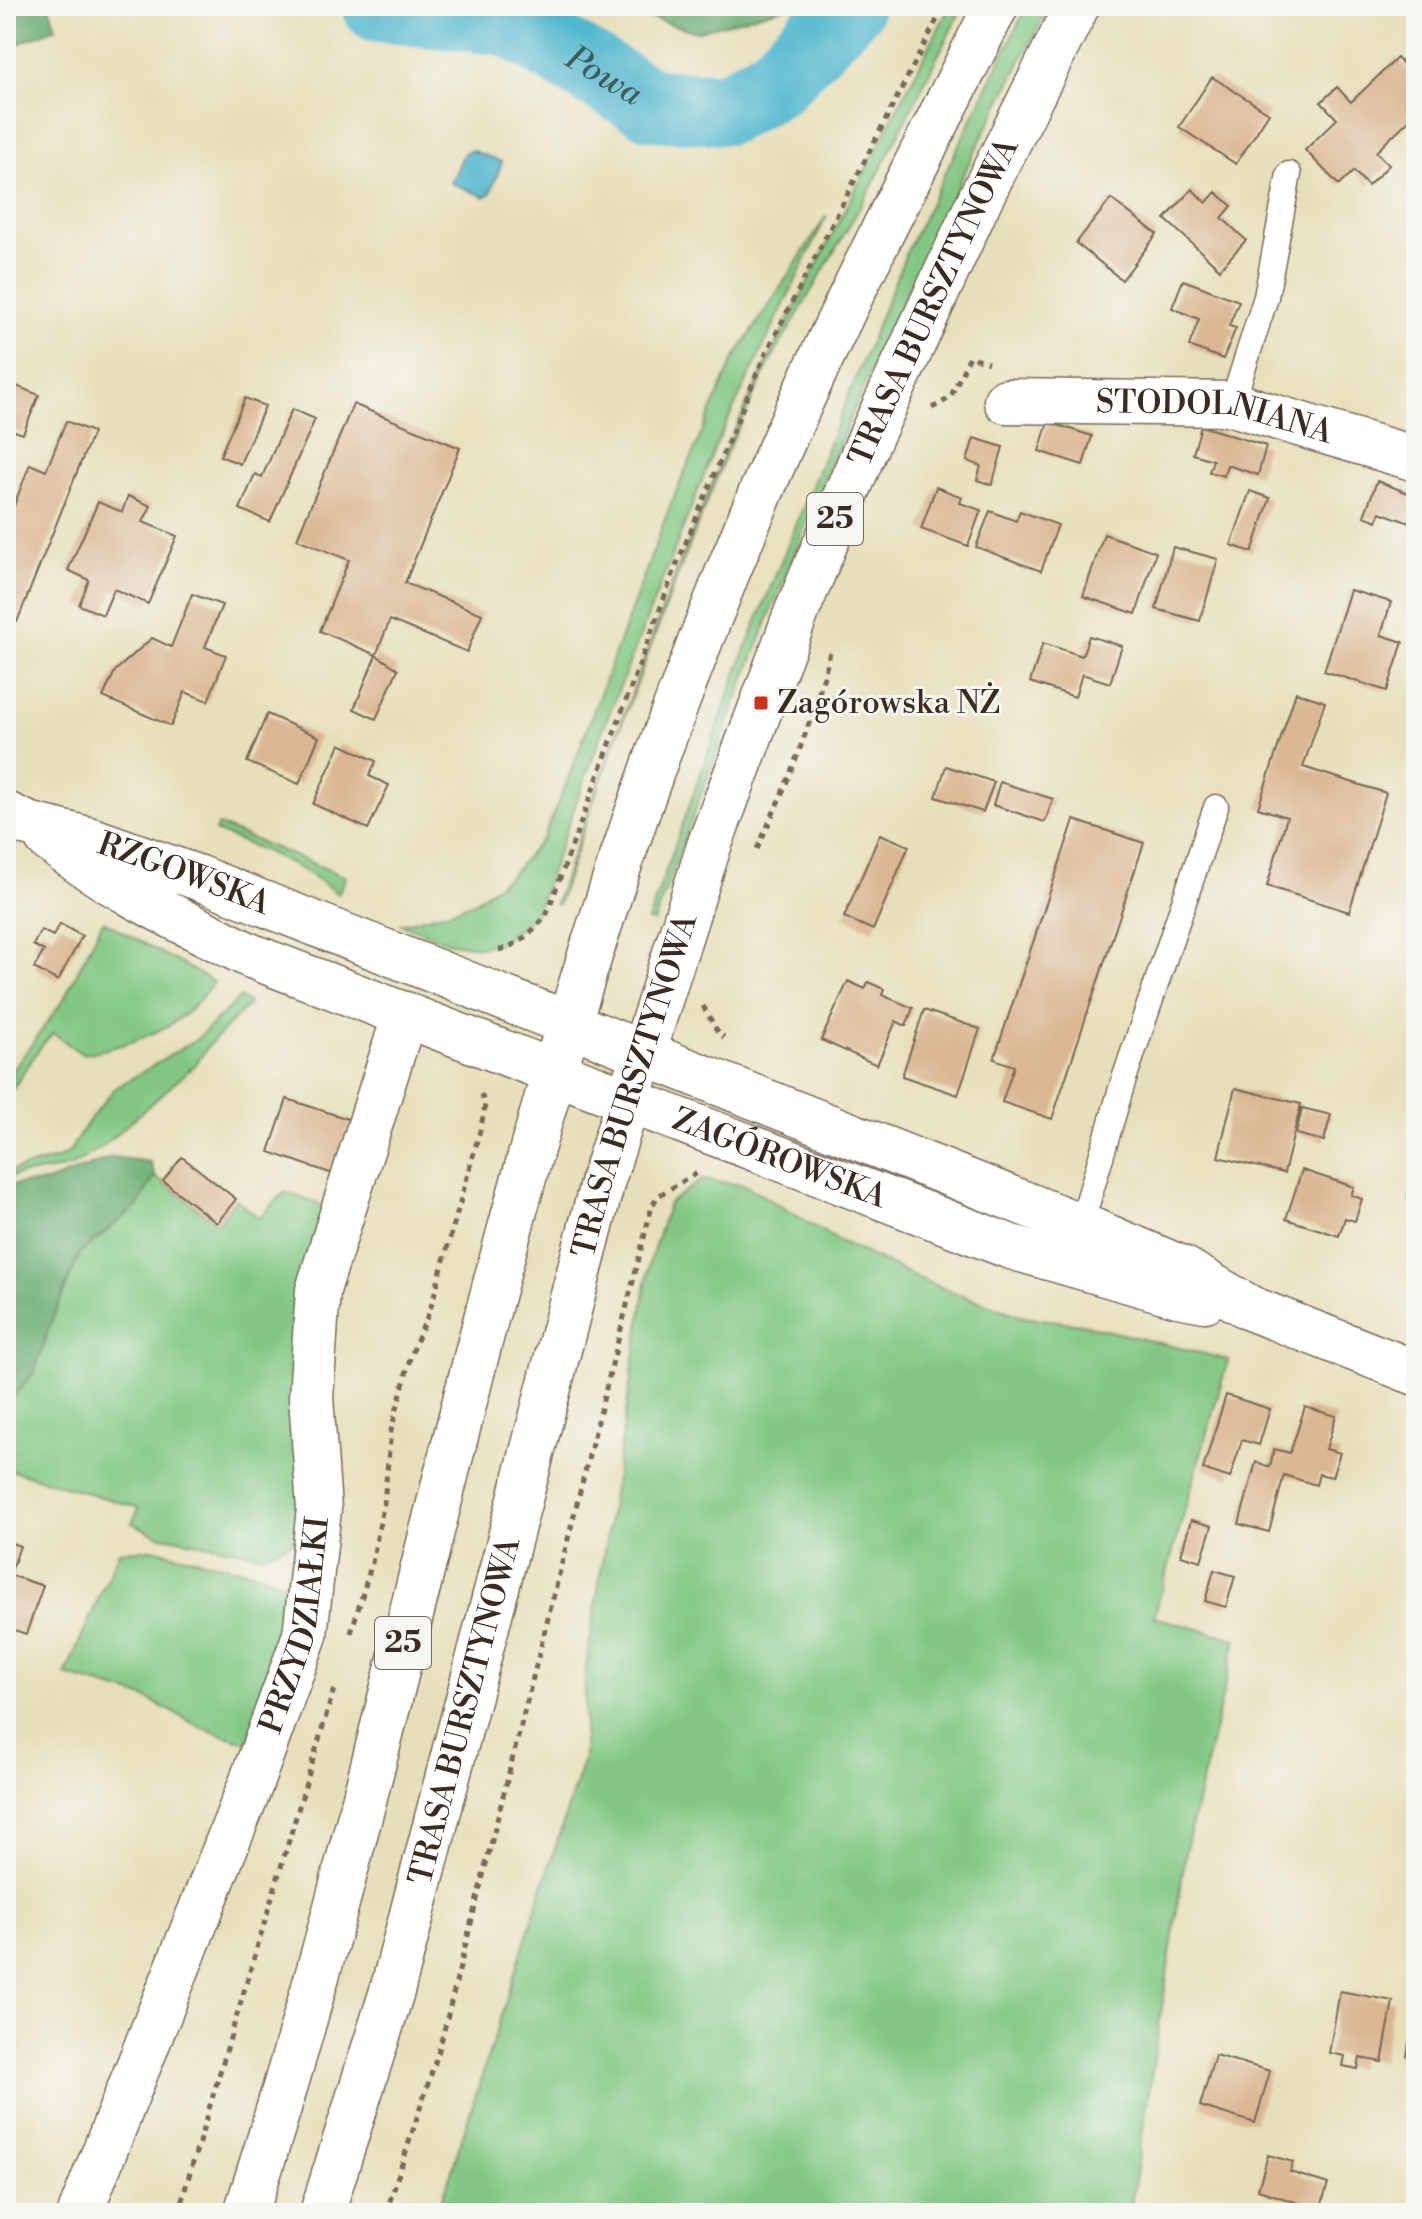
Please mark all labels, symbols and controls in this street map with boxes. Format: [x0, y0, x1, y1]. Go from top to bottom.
water label: Powa [557, 37, 650, 116]
street label: TRASA BURSZTYNOWA [840, 130, 1028, 472]
street label: STODOLNIANA [1096, 382, 1338, 453]
road number: 25 [807, 493, 863, 545]
place label: Zagórowska NŻ [777, 682, 1000, 723]
marker: Zagórowska NŻ [752, 694, 770, 712]
street label: RZGOWSKA [92, 824, 277, 924]
street label: TRASA BURSZTYNOWA [564, 908, 706, 1262]
street label: ZAGÓROWSKA [667, 1099, 893, 1218]
street label: PRZYDZIAŁKI [251, 1515, 338, 1739]
street label: TRASA BURSZTYNOWA [400, 1532, 529, 1889]
road number: 25 [375, 1617, 431, 1669]

